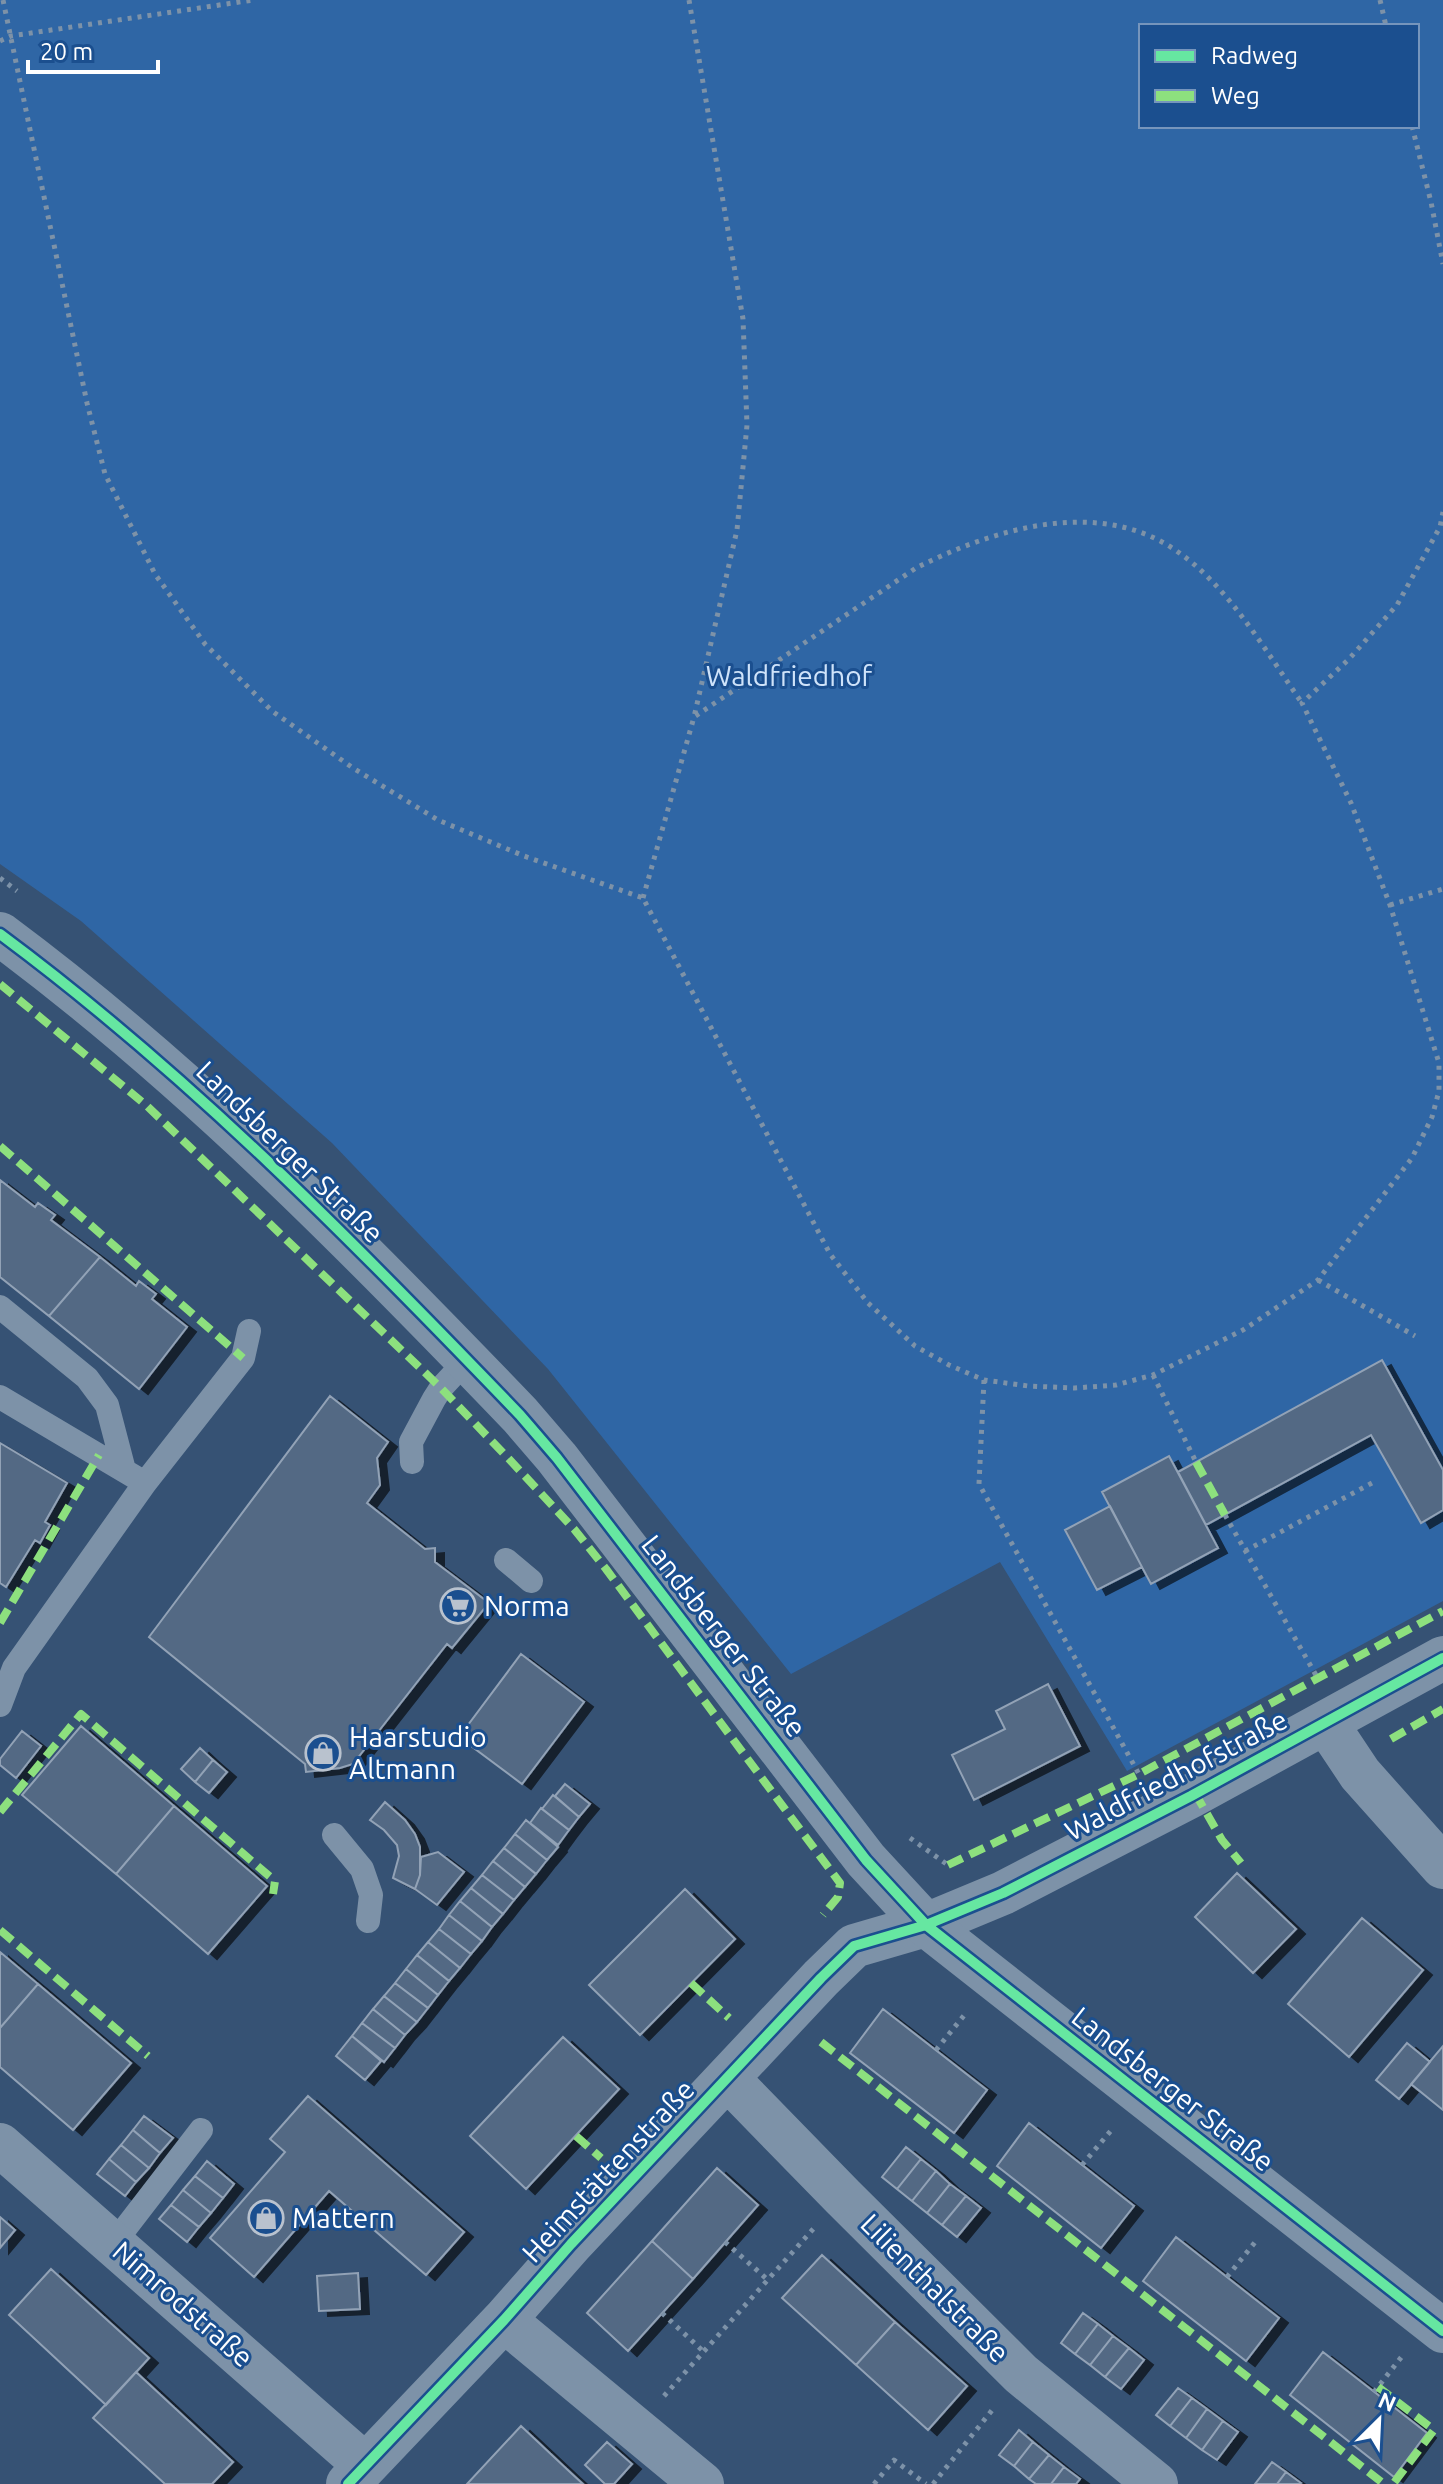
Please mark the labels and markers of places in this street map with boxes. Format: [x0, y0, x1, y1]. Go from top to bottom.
supermarket icon: Norma [439, 1587, 477, 1625]
place label: Norma [484, 1590, 570, 1621]
place label: Haarstudio Altmann [349, 1721, 487, 1784]
shop icon: Haarstudio Altmann [304, 1734, 342, 1772]
shop icon: Mattern [247, 2199, 285, 2237]
place label: Mattern [292, 2202, 395, 2233]

